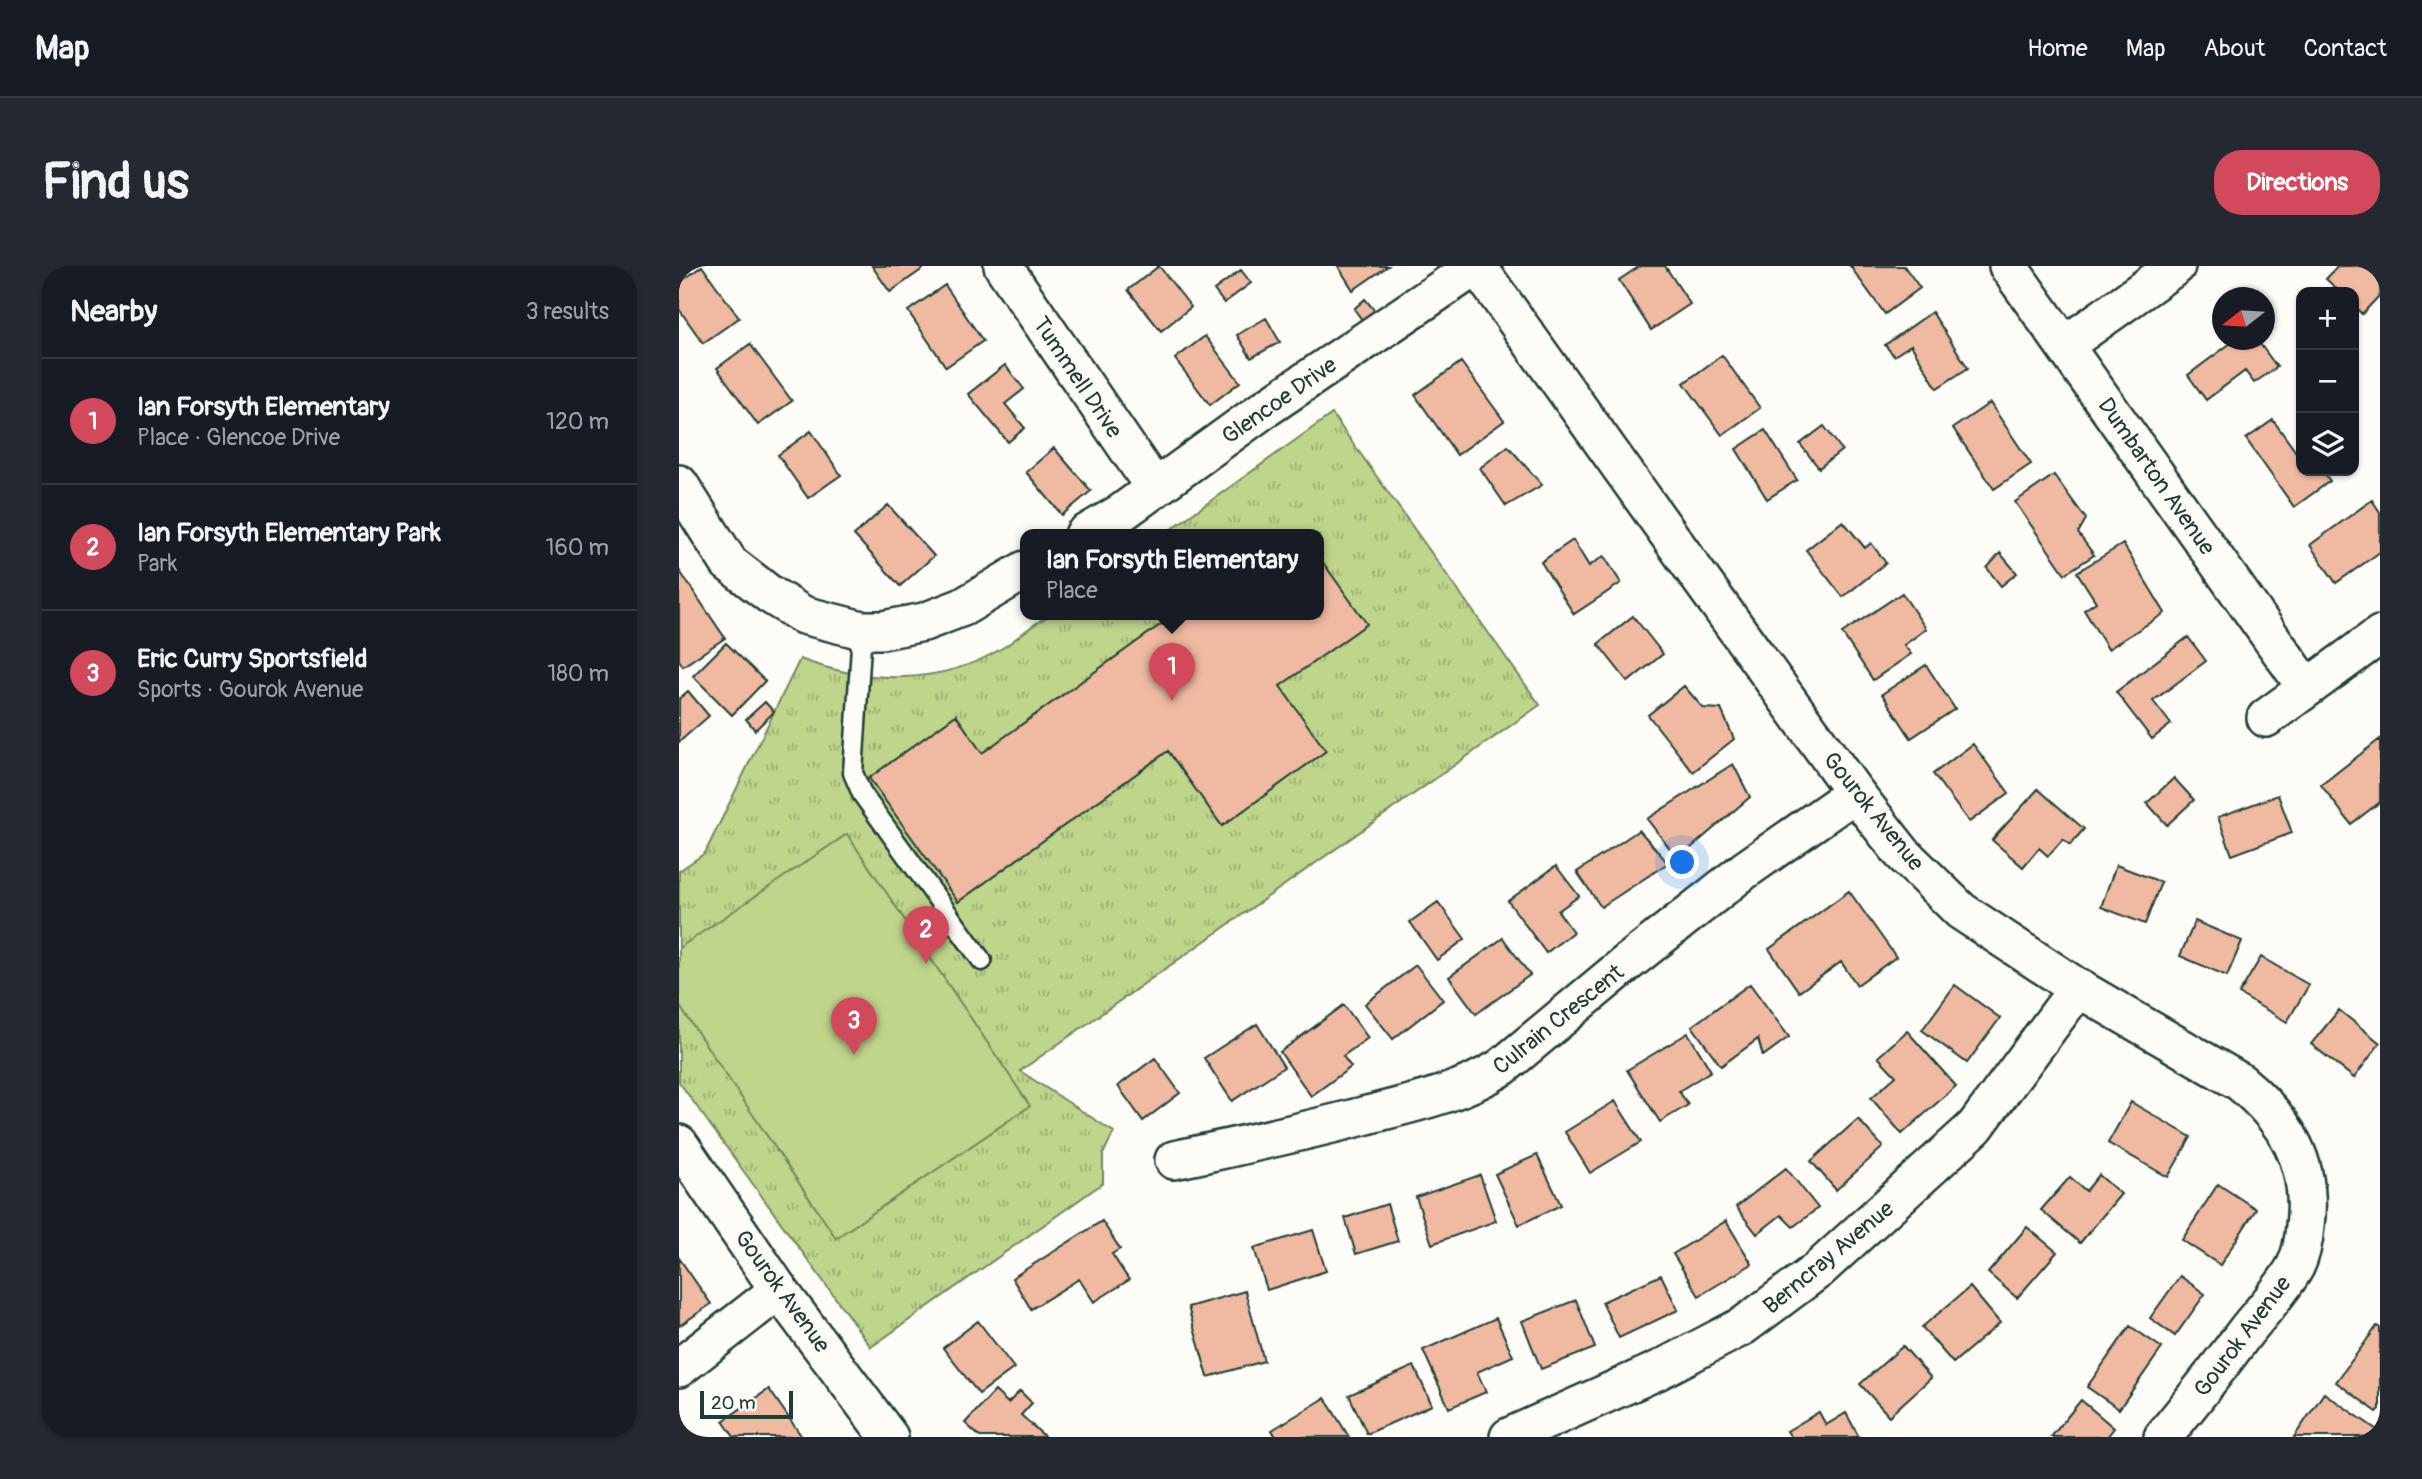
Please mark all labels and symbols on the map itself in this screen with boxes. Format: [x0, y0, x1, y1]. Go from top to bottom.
north arrow [2212, 287, 2275, 350]
street label: Tummell Drive [1026, 311, 1129, 444]
street label: Glencoe Drive [1216, 350, 1343, 451]
street label: Dumbarton Avenue [2091, 392, 2222, 561]
pin: 1 [1149, 643, 1195, 701]
street label: Gourok Avenue [1817, 746, 1931, 877]
your location [1665, 845, 1699, 879]
pin: 2 [903, 906, 949, 964]
street label: Culrain Crescent [1487, 957, 1630, 1081]
pin: 3 [831, 997, 877, 1055]
street label: Berncray Avenue [1757, 1194, 1900, 1320]
street label: Gourok Avenue [728, 1224, 837, 1359]
street label: Gourok Avenue [2187, 1269, 2298, 1403]
scale bar [700, 1388, 793, 1420]

